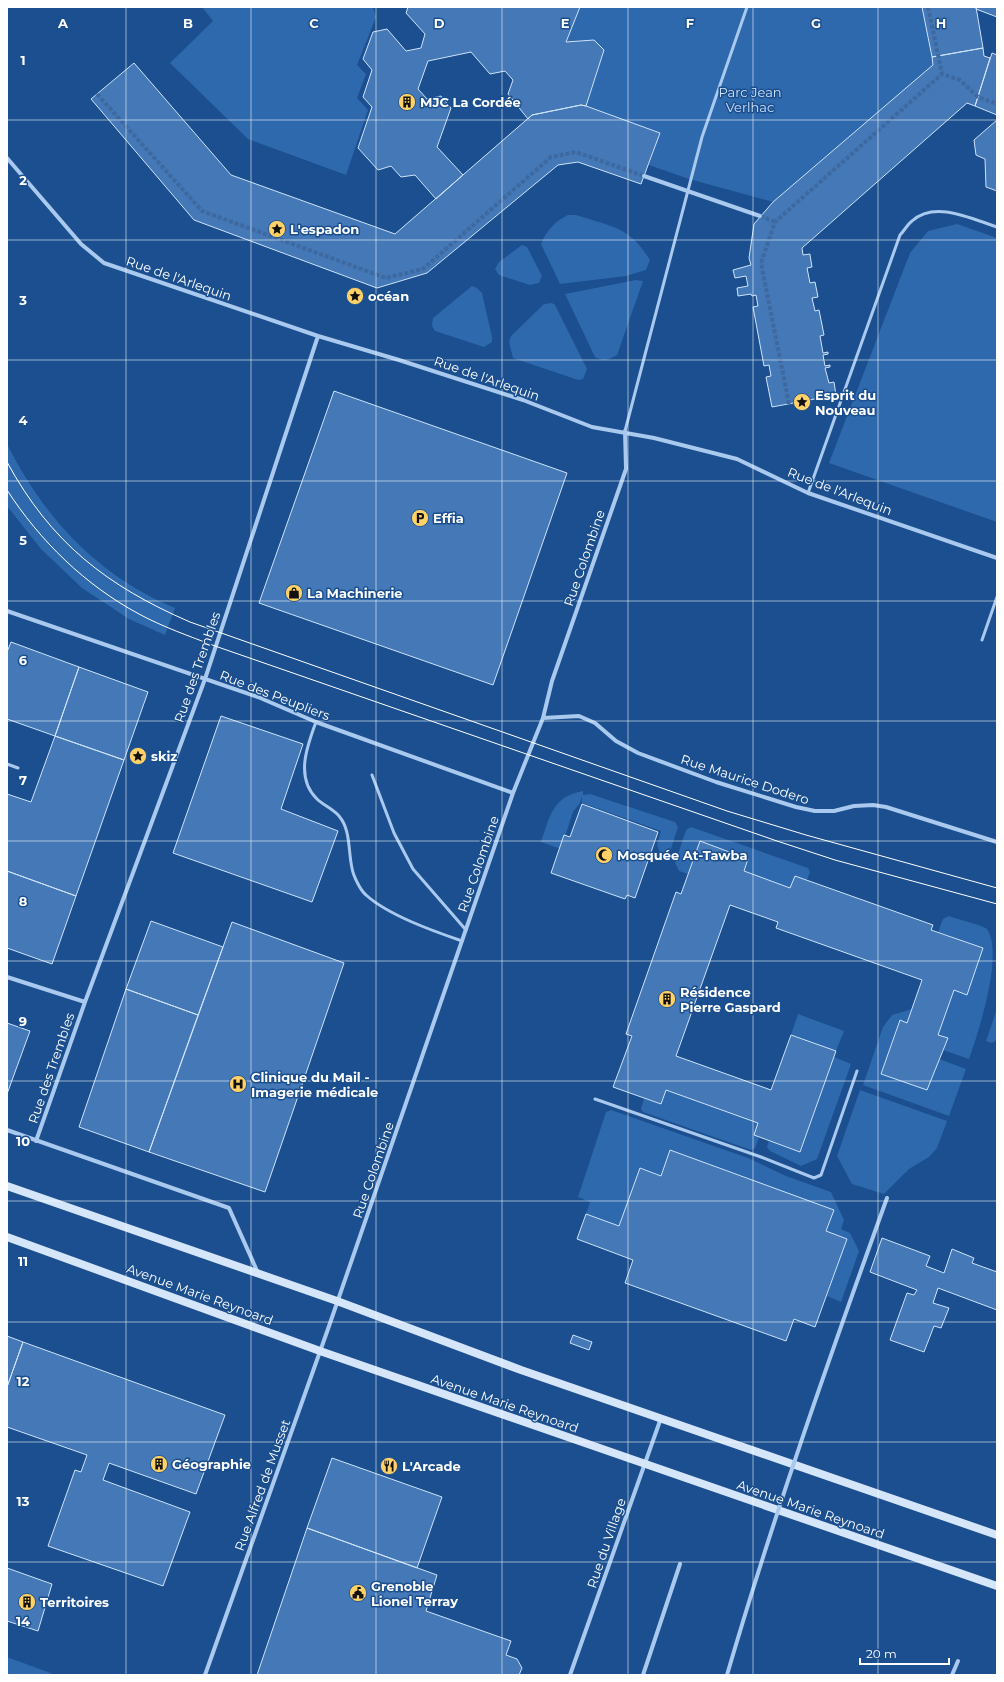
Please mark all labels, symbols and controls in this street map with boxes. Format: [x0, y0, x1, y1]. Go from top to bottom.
text: A [57, 15, 69, 31]
text: B [183, 15, 193, 31]
text: C [309, 15, 319, 31]
text: D [434, 15, 445, 31]
text: E [561, 15, 570, 31]
text: F [686, 15, 694, 31]
text: G [811, 15, 821, 31]
text: H [936, 15, 946, 31]
text: 1 [20, 52, 26, 68]
park label: Parc Jean Verlhac [718, 84, 782, 115]
building icon: MJC La Cordée [397, 92, 417, 112]
place label: MJC La Cordée [420, 94, 521, 110]
text: 2 [19, 172, 27, 188]
place icon: L'espadon [267, 219, 287, 239]
place label: L'espadon [290, 221, 359, 237]
street label: Rue de l'Arlequin [124, 252, 234, 304]
place icon: océan [345, 286, 365, 306]
place label: océan [368, 288, 409, 304]
text: 3 [18, 292, 27, 308]
street label: Rue de l'Arlequin [432, 352, 542, 404]
place label: Esprit du Nouveau [815, 387, 876, 418]
place icon: Esprit du Nouveau [792, 392, 812, 412]
text: 4 [19, 412, 28, 428]
street label: Rue de l'Arlequin [785, 464, 895, 518]
parking icon: Effia [410, 508, 430, 528]
street label: Rue Colombine [560, 508, 608, 608]
place label: Effia [433, 510, 464, 526]
text: 5 [19, 532, 27, 548]
shop icon: La Machinerie [284, 583, 304, 603]
place label: La Machinerie [307, 585, 403, 601]
street label: Rue des Trembles [171, 609, 223, 725]
text: 6 [19, 652, 28, 668]
street label: Rue des Peupliers [218, 667, 332, 723]
place icon: skiz [128, 746, 148, 766]
place label: skiz [151, 748, 177, 764]
street label: Rue Maurice Dodero [679, 751, 811, 807]
text: 7 [19, 772, 27, 788]
street label: Rue Colombine [454, 814, 502, 914]
mosque icon: Mosquée At-Tawba [594, 845, 614, 865]
place label: Mosquée At-Tawba [617, 847, 747, 863]
text: 8 [19, 893, 28, 909]
place label: Résidence Pierre Gaspard [680, 984, 781, 1015]
building icon: Résidence Pierre Gaspard [657, 989, 677, 1009]
street label: Rue des Trembles [25, 1010, 77, 1126]
text: 9 [19, 1013, 27, 1029]
place label: Clinique du Mail - Imagerie médicale [251, 1069, 378, 1100]
hospital icon: Clinique du Mail - Imagerie médicale [228, 1074, 248, 1094]
street label: Rue Colombine [349, 1120, 397, 1220]
text: 10 [16, 1133, 30, 1149]
text: 11 [18, 1253, 28, 1269]
street label: Avenue Marie Reynoard [124, 1260, 276, 1328]
street label: Avenue Marie Reynoard [429, 1370, 581, 1436]
text: 12 [17, 1373, 30, 1389]
street label: Rue Alfred de Musset [231, 1417, 293, 1553]
building icon: Géographie [149, 1454, 169, 1474]
place label: Géographie [172, 1456, 251, 1472]
restaurant icon: L'Arcade [379, 1456, 399, 1476]
place label: L'Arcade [402, 1458, 461, 1474]
street label: Avenue Marie Reynoard [735, 1476, 887, 1542]
text: 13 [17, 1493, 30, 1509]
street label: Rue du Village [583, 1496, 629, 1590]
place label: Grenoble Lionel Terray [371, 1578, 458, 1609]
public building icon: Grenoble Lionel Terray [348, 1583, 368, 1603]
building icon: Territoires [17, 1592, 37, 1612]
place label: Territoires [40, 1594, 109, 1610]
text: 14 [16, 1613, 30, 1629]
scale bar [860, 1640, 949, 1666]
text: 20 m [866, 1646, 897, 1661]

